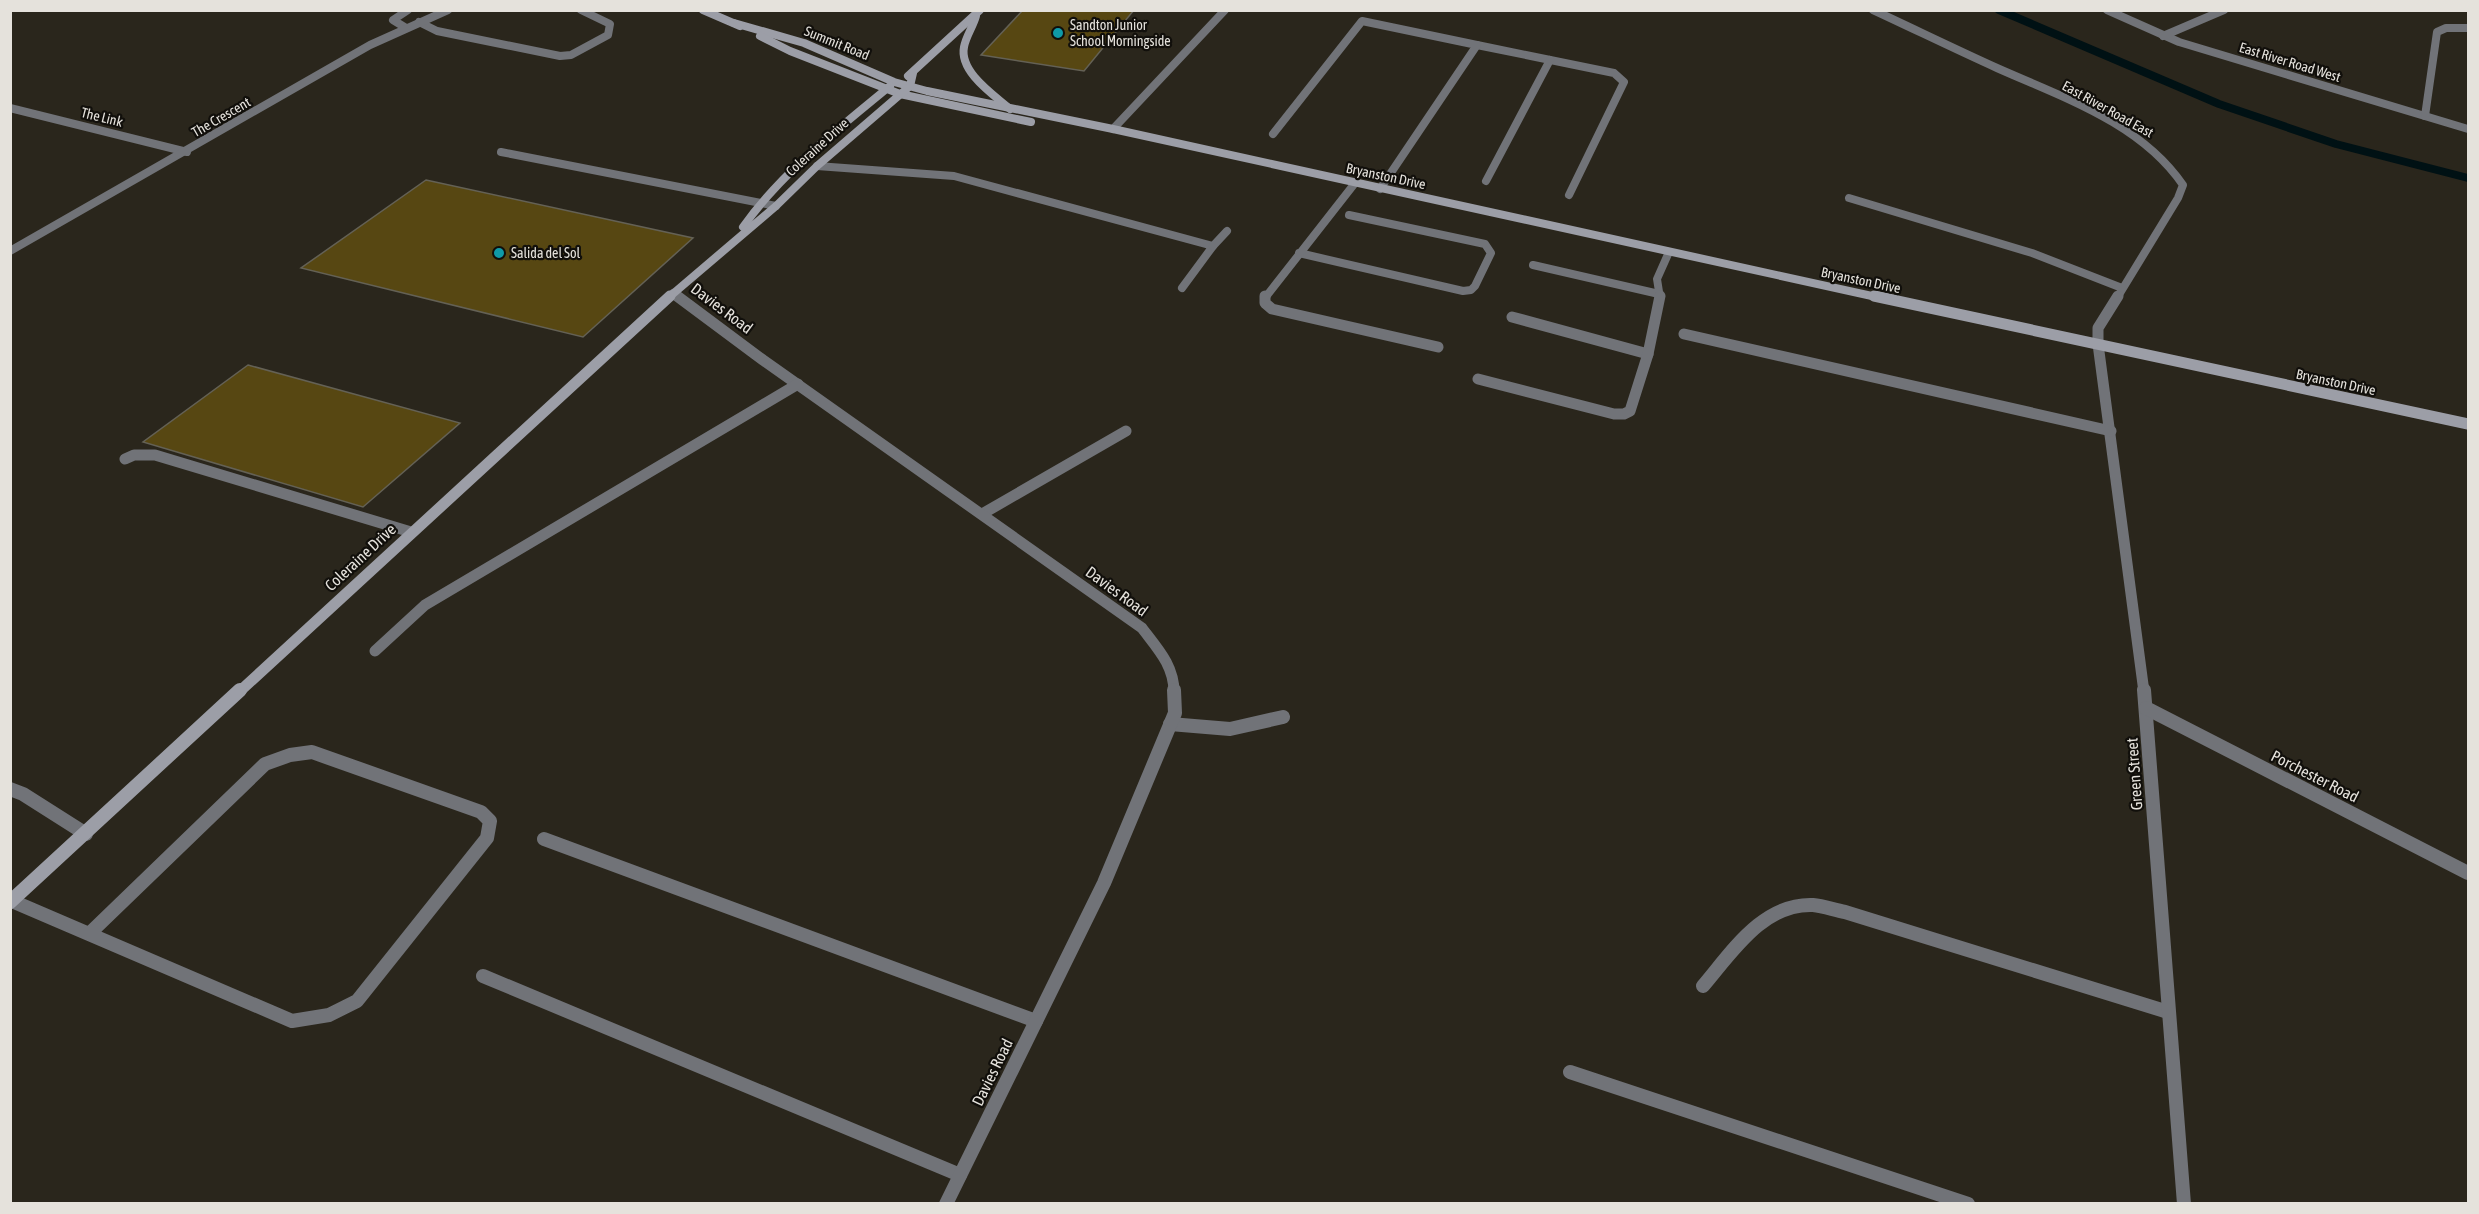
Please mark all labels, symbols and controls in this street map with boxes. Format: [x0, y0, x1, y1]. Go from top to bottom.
place label: Sandton Junior School Morningside [1070, 17, 1171, 49]
street label: Summit Road [802, 23, 872, 63]
marker: Sandton Junior School Morningside [1051, 26, 1065, 40]
street label: East River Road West [2237, 39, 2343, 85]
street label: East River Road East [2060, 77, 2156, 141]
street label: The Crescent [189, 94, 253, 140]
street label: The Link [79, 104, 125, 130]
street label: Coleraine Drive [782, 115, 852, 179]
street label: Bryanston Drive [1345, 160, 1427, 192]
place label: Salida del Sol [511, 245, 580, 261]
marker: Salida del Sol [492, 246, 506, 260]
street label: Bryanston Drive [1820, 264, 1902, 296]
street label: Davies Road [688, 279, 756, 337]
street label: Bryanston Drive [2295, 366, 2377, 398]
street label: Coleraine Drive [321, 520, 399, 594]
street label: Davies Road [1082, 562, 1152, 620]
street label: Green Street [2122, 737, 2146, 811]
street label: Porchester Road [2268, 746, 2362, 806]
street label: Davies Road [968, 1036, 1016, 1108]

